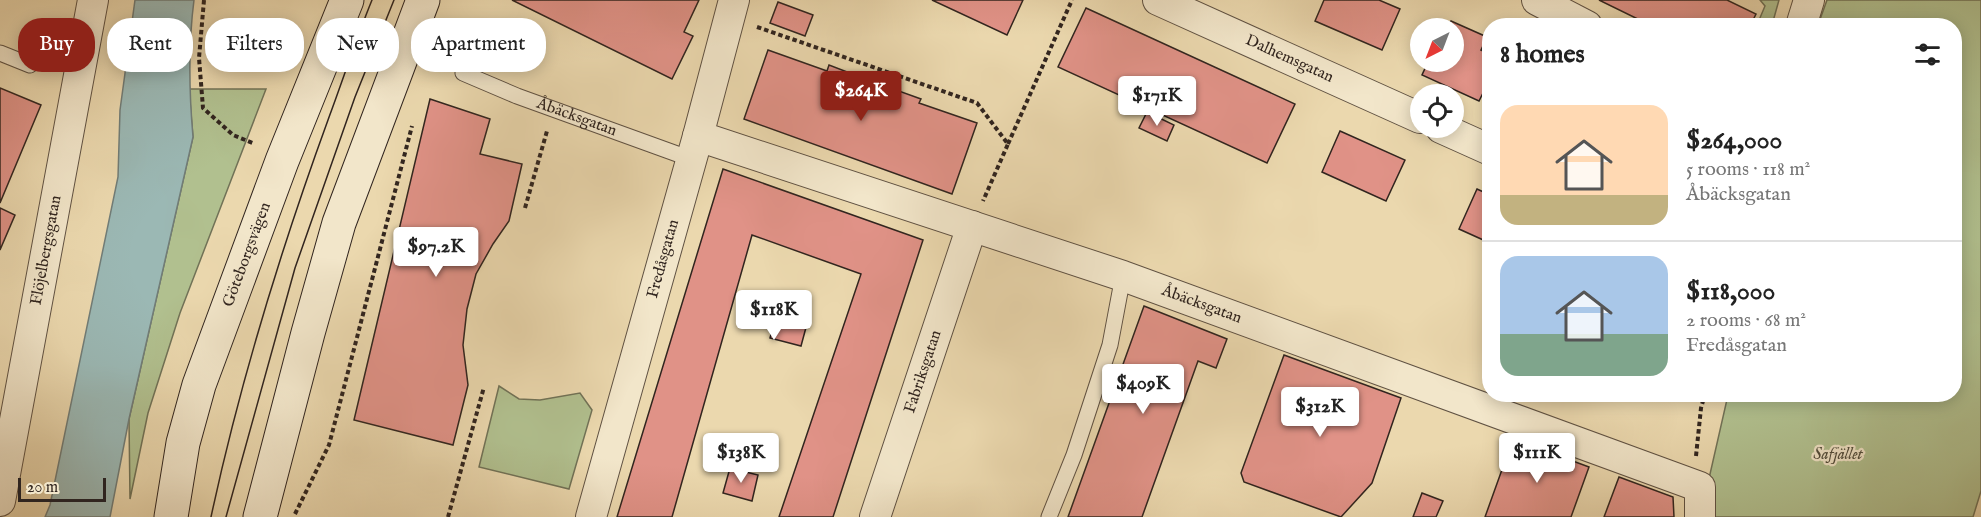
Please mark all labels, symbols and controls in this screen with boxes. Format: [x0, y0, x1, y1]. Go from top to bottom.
chip: Buy [18, 18, 95, 72]
chip: Rent [107, 18, 193, 72]
chip: Filters [205, 18, 304, 72]
chip: New [316, 18, 399, 72]
chip: Apartment [411, 18, 546, 72]
north arrow [1410, 18, 1464, 72]
map controls [1410, 18, 1464, 138]
street label: Dalhemsgatan [1242, 31, 1337, 88]
text: 8 homes [1500, 38, 1585, 71]
icon: filters [1911, 38, 1944, 71]
pin: $264K [819, 71, 903, 122]
pin: $171K [1115, 76, 1199, 127]
text: $264K [834, 78, 888, 103]
text: $171K [1132, 83, 1182, 108]
button: locate [1410, 84, 1464, 138]
street label: Åbäcksgatan [533, 92, 620, 141]
text: $264,000 [1686, 124, 1782, 157]
icon: home [1548, 129, 1620, 201]
text: 5 rooms · 118 m² [1686, 157, 1810, 182]
text: Åbäcksgatan [1686, 182, 1791, 207]
street label: Flöjelbergsgatan [27, 193, 67, 307]
street label: Göteborgsvägen [219, 199, 276, 310]
street label: Fredåsgatan [643, 217, 684, 301]
pin: $97.2K [387, 227, 485, 278]
text: $97.2K [407, 234, 465, 259]
text: $118,000 [1686, 275, 1775, 308]
street label: Åbäcksgatan [1158, 279, 1245, 329]
icon: home [1548, 280, 1620, 352]
pin: $118K [732, 290, 816, 341]
text: $118K [750, 297, 798, 322]
text: 2 rooms · 68 m² [1686, 308, 1806, 333]
street label: Fabriksgatan [900, 327, 947, 416]
text: Fredåsgatan [1686, 333, 1787, 358]
pin: $409K [1101, 364, 1185, 415]
text: $409K [1116, 371, 1170, 396]
pin: $312K [1278, 387, 1362, 438]
text: $312K [1295, 394, 1345, 419]
pin: $138K [699, 433, 783, 484]
pin: $111K [1495, 433, 1579, 484]
text: $138K [717, 440, 765, 465]
text: $111K [1513, 440, 1561, 465]
park label: Safjället [1813, 445, 1864, 465]
scale bar [18, 475, 106, 502]
text: 20 m [27, 478, 58, 498]

